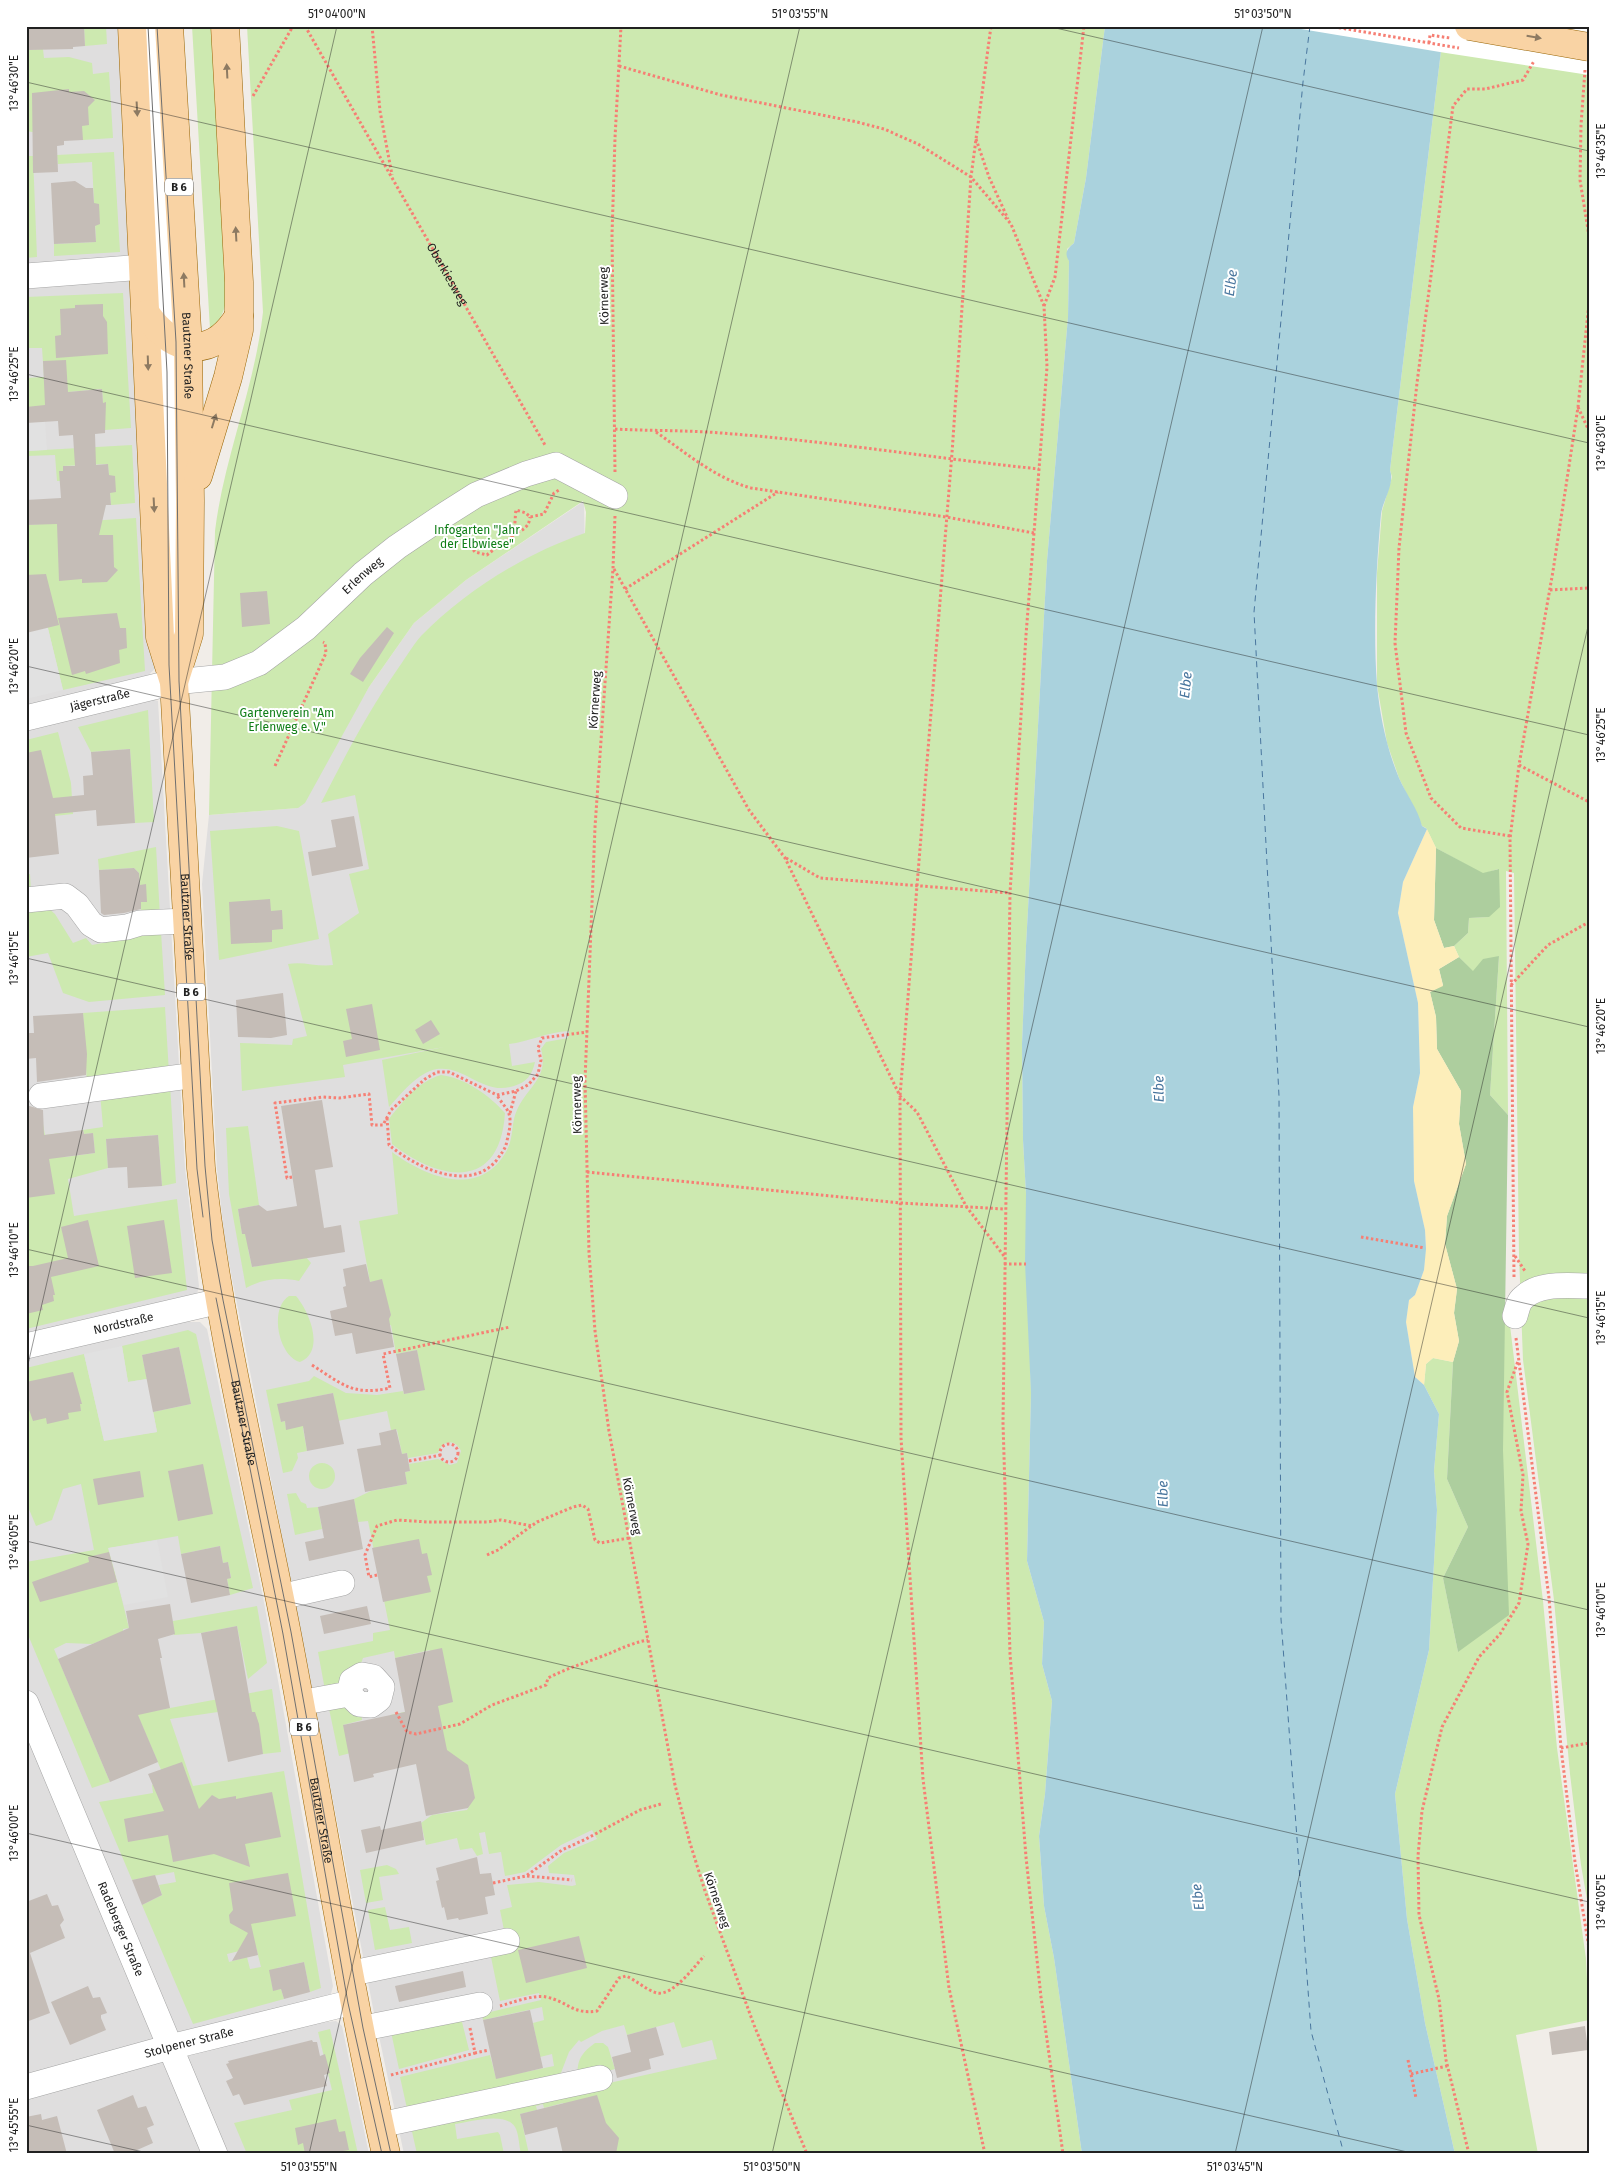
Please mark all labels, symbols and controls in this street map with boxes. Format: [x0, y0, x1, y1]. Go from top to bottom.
text: 51°04'00"N [308, 7, 366, 21]
text: 51°03'55"N [772, 7, 828, 21]
text: 51°03'50"N [1234, 7, 1292, 21]
one-way arrow [1527, 34, 1543, 42]
text: 13°46'30"E [7, 55, 21, 111]
one-way arrow [223, 63, 231, 79]
one-way arrow [133, 101, 141, 117]
text: 13°46'35"E [1594, 123, 1608, 179]
road number: B 6 [165, 178, 193, 196]
one-way arrow [232, 225, 240, 241]
street label: Oberkiesweg [424, 240, 471, 309]
street label: Körnerweg [596, 266, 612, 325]
water label: Elbe [1221, 269, 1241, 297]
one-way arrow [180, 271, 188, 287]
street label: Bautzner Straße [179, 312, 196, 399]
text: 13°46'25"E [7, 346, 21, 402]
one-way arrow [144, 355, 152, 371]
one-way arrow [211, 413, 219, 428]
text: 13°46'30"E [1594, 415, 1608, 471]
one-way arrow [150, 497, 158, 513]
park label: Infogarten "Jahr der Elbwiese" [434, 523, 520, 551]
street label: Erlenweg [339, 554, 386, 597]
text: 13°46'20"E [7, 638, 21, 694]
street label: Körnerweg [586, 670, 604, 729]
water label: Elbe [1176, 671, 1196, 699]
street label: Jägerstraße [68, 686, 131, 714]
park label: Gartenverein "Am Erlenweg e. V." [240, 706, 334, 734]
text: 13°46'25"E [1594, 707, 1608, 763]
street label: Bautzner Straße [178, 873, 196, 961]
text: 13°46'15"E [7, 931, 21, 985]
road number: B 6 [177, 984, 205, 1000]
text: 13°46'20"E [1594, 998, 1608, 1054]
street label: Körnerweg [569, 1075, 585, 1134]
water label: Elbe [1150, 1076, 1168, 1102]
text: 13°46'10"E [7, 1222, 21, 1278]
text: 13°46'15"E [1594, 1291, 1608, 1345]
street label: Nordstraße [92, 1310, 155, 1337]
street label: Bautzner Straße [228, 1379, 259, 1467]
street label: Körnerweg [620, 1476, 645, 1537]
water label: Elbe [1154, 1481, 1172, 1507]
text: 13°46'05"E [7, 1514, 21, 1570]
text: 13°46'10"E [1594, 1582, 1608, 1638]
road number: B 6 [290, 1718, 318, 1735]
street label: Bautzner Straße [307, 1776, 336, 1864]
text: 13°46'00"E [7, 1805, 21, 1862]
street label: Körnerweg [701, 1870, 733, 1930]
text: 13°46'05"E [1594, 1874, 1608, 1930]
street label: Radeberger Straße [95, 1880, 147, 1978]
water label: Elbe [1188, 1883, 1208, 1911]
street label: Stolpener Straße [143, 2025, 235, 2061]
text: 13°45'55"E [7, 2098, 21, 2152]
text: 51°03'55"N [281, 2160, 337, 2174]
text: 51°03'50"N [743, 2160, 801, 2174]
text: 51°03'45"N [1207, 2160, 1263, 2174]

